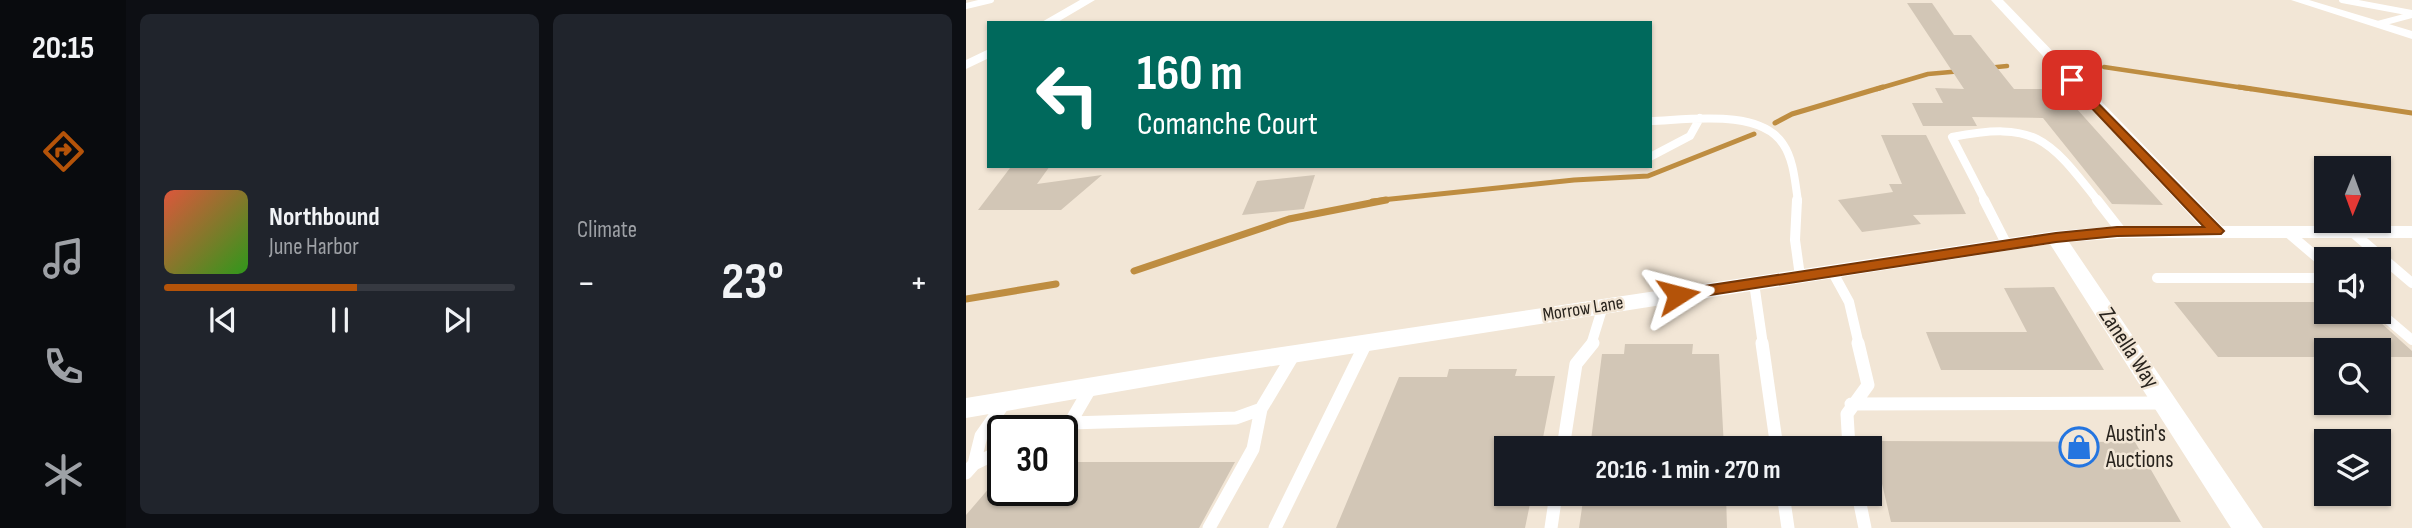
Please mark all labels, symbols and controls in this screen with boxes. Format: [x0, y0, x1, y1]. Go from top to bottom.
text: 20:15 [32, 29, 94, 68]
text: 160 m [1137, 45, 1243, 104]
icon: left [1022, 49, 1113, 140]
pin [2042, 50, 2102, 110]
icon: arrive [2053, 61, 2091, 99]
text: Comanche Court [1137, 105, 1318, 144]
icon: directions [39, 127, 88, 176]
north arrow [2314, 156, 2390, 233]
map controls [2314, 156, 2391, 506]
text: Northbound [269, 202, 380, 233]
text: Climate [577, 216, 637, 244]
text: June Harbor [269, 233, 359, 261]
icon: music [39, 234, 88, 283]
button: sound [2314, 247, 2391, 324]
text: 23° [721, 251, 784, 314]
position arrow [1641, 258, 1715, 332]
text: − [577, 261, 596, 306]
text: + [909, 261, 928, 306]
street label: Morrow Lane [1541, 291, 1625, 327]
icon: previous [204, 301, 242, 339]
icon: pause [321, 301, 359, 339]
icon: next [438, 301, 476, 339]
street label: Zanella Way [2093, 303, 2165, 394]
button: search [2314, 338, 2391, 415]
icon: phone [39, 342, 88, 391]
speed limit sign: 30 [987, 415, 1078, 506]
place label: Austin's Auctions [2105, 420, 2173, 474]
shop icon: Austin's Auctions [2058, 426, 2100, 468]
button: layers [2314, 429, 2391, 506]
icon: climate [39, 450, 88, 499]
text: 20:16 · 1 min · 270 m [1596, 455, 1780, 486]

